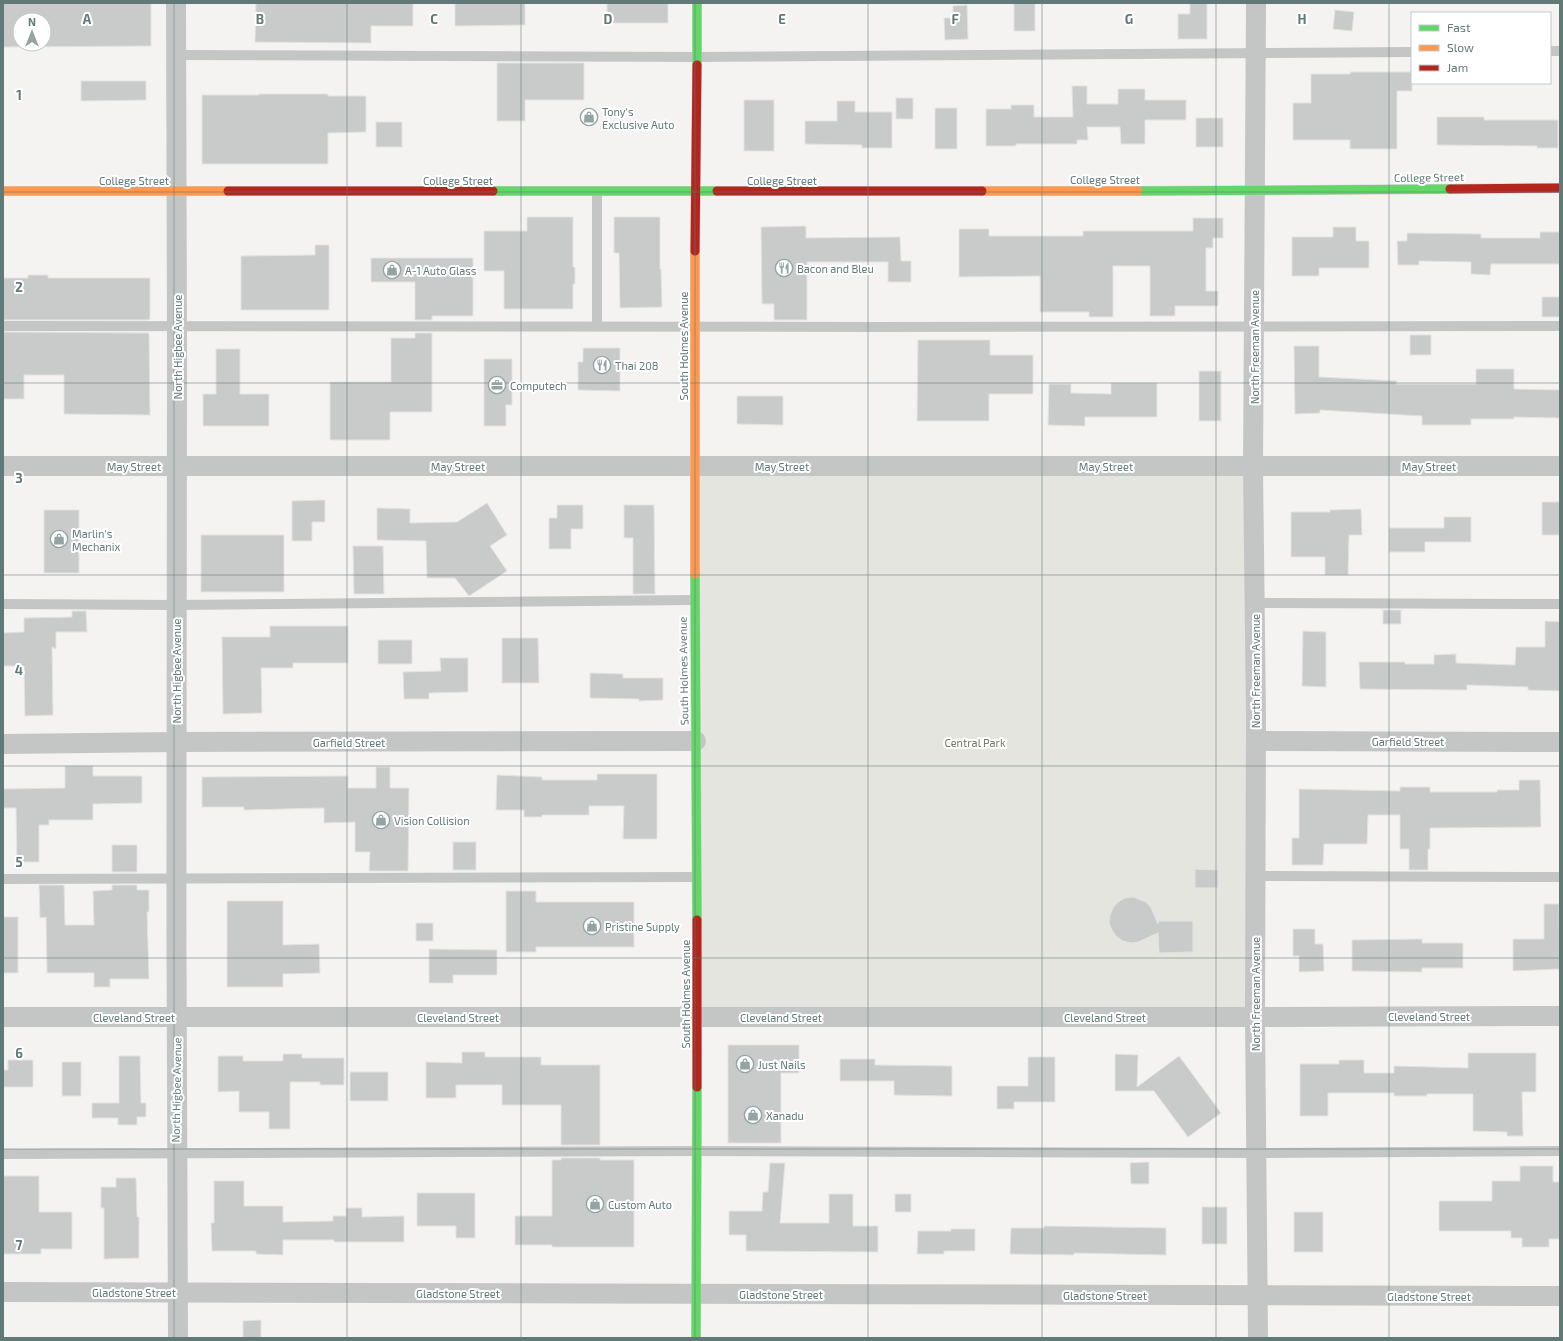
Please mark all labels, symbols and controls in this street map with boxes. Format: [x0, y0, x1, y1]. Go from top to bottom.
text: A [83, 11, 92, 27]
text: B [256, 11, 264, 27]
text: C [430, 11, 438, 27]
text: D [604, 11, 613, 27]
text: E [778, 11, 786, 27]
text: F [951, 11, 959, 27]
text: G [1125, 11, 1133, 27]
text: H [1298, 11, 1307, 27]
north arrow [12, 12, 52, 52]
legend [1411, 12, 1551, 84]
text: N [28, 15, 36, 28]
text: Fast [1447, 20, 1471, 34]
text: Slow [1447, 40, 1474, 54]
text: Jam [1447, 60, 1468, 74]
text: 1 [16, 87, 22, 103]
place label: Tony's Exclusive Auto [602, 105, 675, 131]
shop icon: Tony's Exclusive Auto [579, 107, 599, 127]
street label: College Street [1394, 170, 1464, 184]
street label: College Street [1070, 173, 1140, 186]
street label: College Street [99, 174, 169, 187]
street label: College Street [423, 174, 493, 187]
street label: College Street [747, 174, 817, 187]
restaurant icon: Bacon and Bleu [774, 258, 794, 278]
shop icon: A-1 Auto Glass [382, 260, 402, 280]
place label: Bacon and Bleu [797, 262, 874, 275]
place label: A-1 Auto Glass [405, 264, 477, 277]
text: 2 [15, 279, 23, 295]
street label: North Freeman Avenue [1248, 290, 1261, 404]
street label: South Holmes Avenue [677, 292, 690, 400]
street label: North Higbee Avenue [171, 295, 184, 399]
restaurant icon: Thai 208 [592, 355, 612, 375]
place label: Thai 208 [615, 359, 659, 372]
office icon: Computech [487, 375, 507, 395]
place label: Computech [510, 379, 567, 392]
street label: May Street [107, 460, 161, 473]
street label: May Street [431, 460, 485, 473]
street label: May Street [755, 460, 809, 473]
street label: May Street [1079, 460, 1133, 473]
street label: May Street [1402, 460, 1456, 473]
text: 3 [15, 470, 23, 486]
place label: Marlin's Mechanix [72, 527, 120, 553]
shop icon: Marlin's Mechanix [49, 529, 69, 549]
street label: North Freeman Avenue [1249, 614, 1262, 728]
street label: South Holmes Avenue [676, 616, 690, 725]
street label: North Higbee Avenue [170, 619, 183, 723]
text: 4 [15, 662, 23, 678]
street label: Garfield Street [1372, 735, 1444, 748]
street label: Garfield Street [313, 736, 385, 749]
park label: Central Park [944, 736, 1006, 749]
shop icon: Vision Collision [371, 810, 391, 830]
place label: Vision Collision [394, 814, 470, 827]
text: 5 [15, 854, 23, 870]
shop icon: Pristine Supply [582, 916, 602, 936]
place label: Pristine Supply [605, 920, 680, 933]
street label: North Freeman Avenue [1249, 937, 1262, 1051]
street label: South Holmes Avenue [679, 940, 692, 1048]
street label: Cleveland Street [1388, 1010, 1470, 1023]
street label: Cleveland Street [93, 1011, 175, 1024]
street label: Cleveland Street [417, 1011, 499, 1024]
street label: Cleveland Street [740, 1011, 822, 1024]
street label: Cleveland Street [1064, 1011, 1146, 1024]
street label: North Higbee Avenue [169, 1037, 183, 1143]
text: 6 [15, 1045, 23, 1061]
shop icon: Just Nails [735, 1054, 755, 1074]
place label: Just Nails [758, 1058, 806, 1071]
shop icon: Xanadu [743, 1105, 763, 1125]
place label: Xanadu [766, 1109, 804, 1122]
shop icon: Custom Auto [585, 1194, 605, 1214]
place label: Custom Auto [608, 1198, 672, 1211]
text: 7 [16, 1237, 23, 1253]
street label: Gladstone Street [92, 1286, 176, 1299]
street label: Gladstone Street [416, 1287, 500, 1300]
street label: Gladstone Street [739, 1288, 823, 1301]
street label: Gladstone Street [1063, 1289, 1147, 1302]
street label: Gladstone Street [1387, 1290, 1471, 1303]

